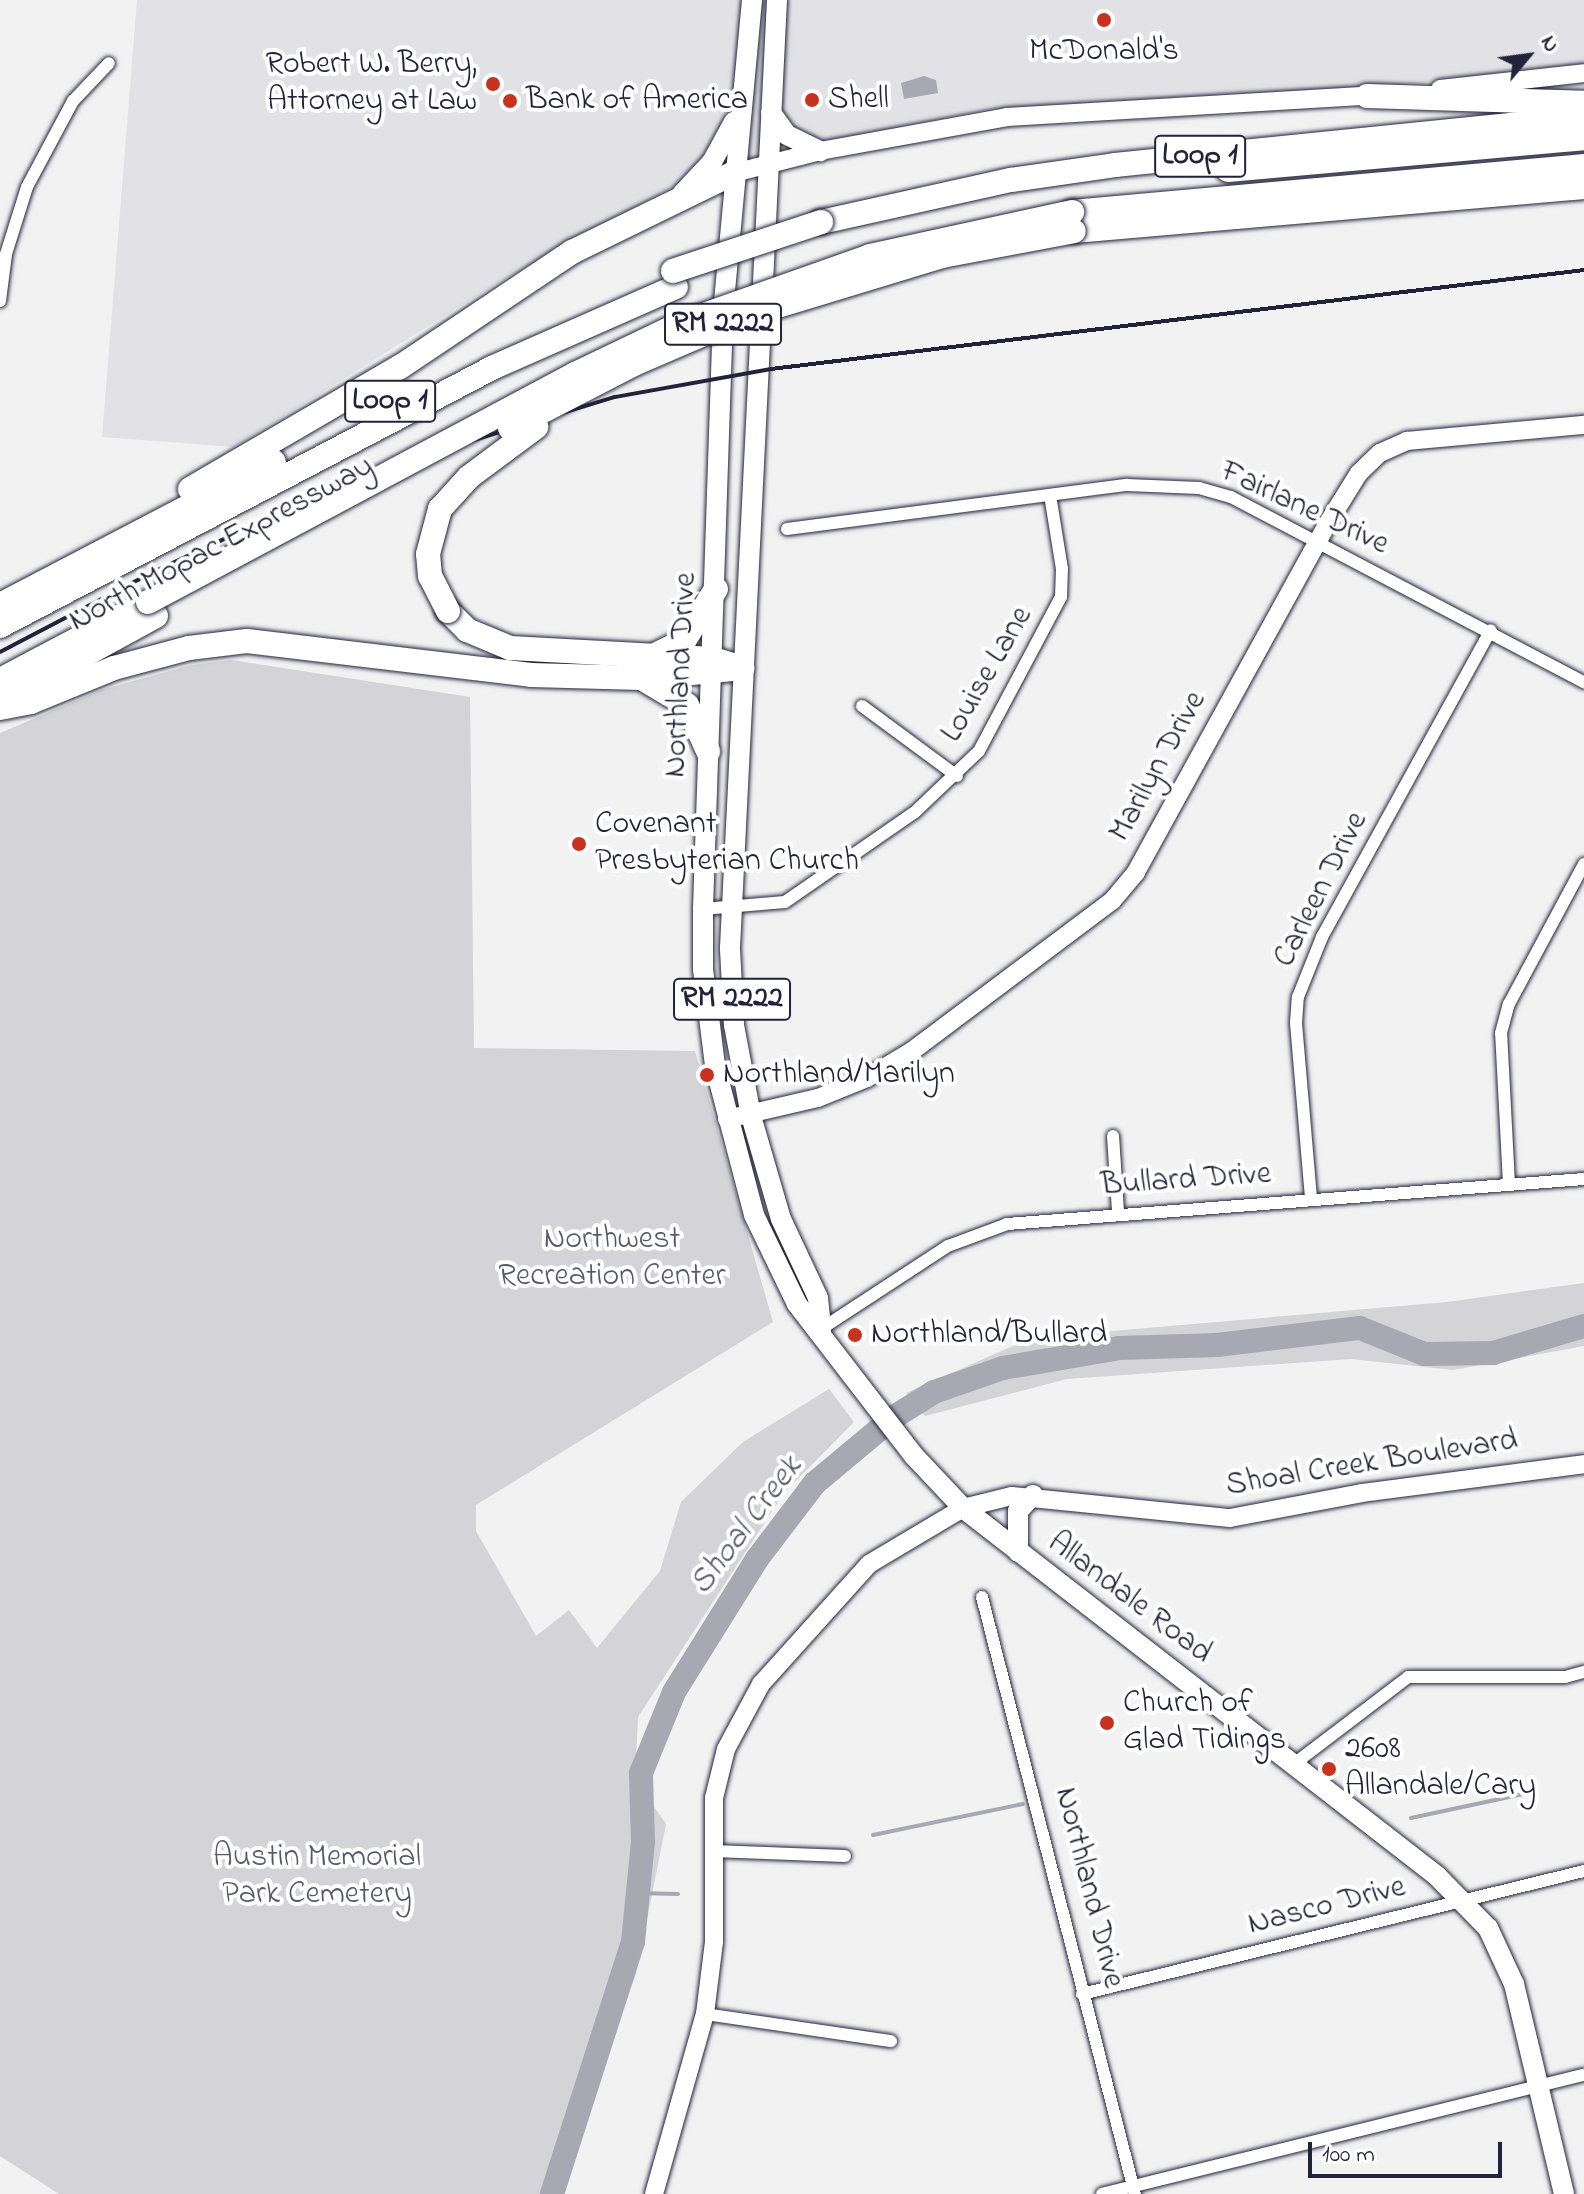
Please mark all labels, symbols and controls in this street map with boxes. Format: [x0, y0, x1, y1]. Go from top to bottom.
marker: McDonald's [1095, 11, 1113, 29]
north arrow [1488, 16, 1568, 96]
text: N [1531, 30, 1567, 59]
place label: McDonald's [1029, 33, 1179, 71]
place label: Robert W. Berry, Attorney at Law [265, 47, 477, 122]
marker: Robert W. Berry, Attorney at Law [484, 75, 502, 93]
place label: Shell [828, 81, 889, 119]
place label: Bank of America [526, 82, 748, 120]
marker: Shell [803, 91, 821, 109]
marker: Bank of America [501, 92, 519, 110]
road number: Loop 1 [1154, 130, 1246, 182]
road number: RM 2222 [663, 298, 783, 350]
road number: Loop 1 [344, 375, 436, 427]
street label: North Mopac Expressway [63, 448, 381, 642]
street label: Fairlane Drive [1214, 453, 1394, 565]
street label: Northland Drive [657, 571, 707, 779]
street label: Louise Lane [934, 600, 1042, 750]
street label: Marilyn Drive [1102, 685, 1216, 849]
street label: Carleen Drive [1266, 806, 1378, 974]
place label: Covenant Presbyterian Church [595, 807, 859, 882]
marker: Covenant Presbyterian Church [570, 835, 588, 853]
road number: RM 2222 [672, 973, 792, 1025]
place label: Northland/Marilyn [723, 1056, 955, 1094]
marker: Northland/Marilyn [698, 1066, 716, 1084]
street label: Bullard Drive [1100, 1156, 1272, 1206]
park label: Northwest Recreation Center [498, 1222, 726, 1297]
place label: Northland/Bullard [871, 1316, 1107, 1354]
marker: Northland/Bullard [846, 1326, 864, 1344]
street label: Shoal Creek Boulevard [1223, 1422, 1521, 1506]
water label: Shoal Creek [682, 1449, 812, 1603]
street label: Allandale Road [1039, 1525, 1219, 1673]
place label: Church of Glad Tidings [1123, 1686, 1286, 1761]
marker: Church of Glad Tidings [1098, 1714, 1116, 1732]
place label: 2608 Allandale/Cary [1345, 1732, 1536, 1807]
marker: 2608 Allandale/Cary [1320, 1760, 1338, 1778]
street label: Northland Drive [1045, 1784, 1131, 1992]
park label: Austin Memorial Park Cemetery [213, 1840, 421, 1915]
street label: Nasco Drive [1244, 1869, 1410, 1945]
scale bar [1312, 2126, 1506, 2176]
text: 100 m [1322, 2138, 1375, 2173]

